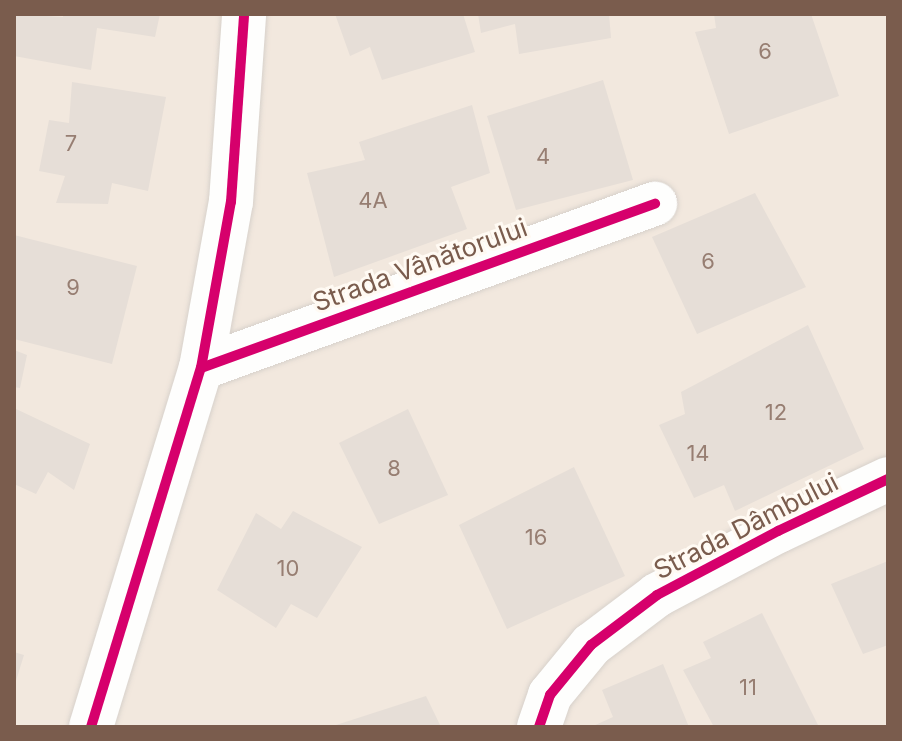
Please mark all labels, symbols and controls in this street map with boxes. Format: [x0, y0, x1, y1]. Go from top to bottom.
house number: 6 [758, 39, 772, 65]
house number: 7 [65, 131, 77, 157]
house number: 4 [536, 144, 550, 170]
house number: 4A [358, 188, 388, 214]
street label: Strada Vânătorului [309, 212, 531, 318]
house number: 6 [701, 249, 715, 275]
house number: 9 [66, 275, 80, 301]
house number: 12 [765, 400, 787, 426]
house number: 14 [686, 441, 710, 467]
house number: 8 [387, 456, 401, 482]
street label: Strada Dâmbului [649, 466, 843, 586]
house number: 16 [525, 525, 547, 551]
house number: 10 [277, 556, 299, 582]
house number: 11 [739, 675, 757, 701]

